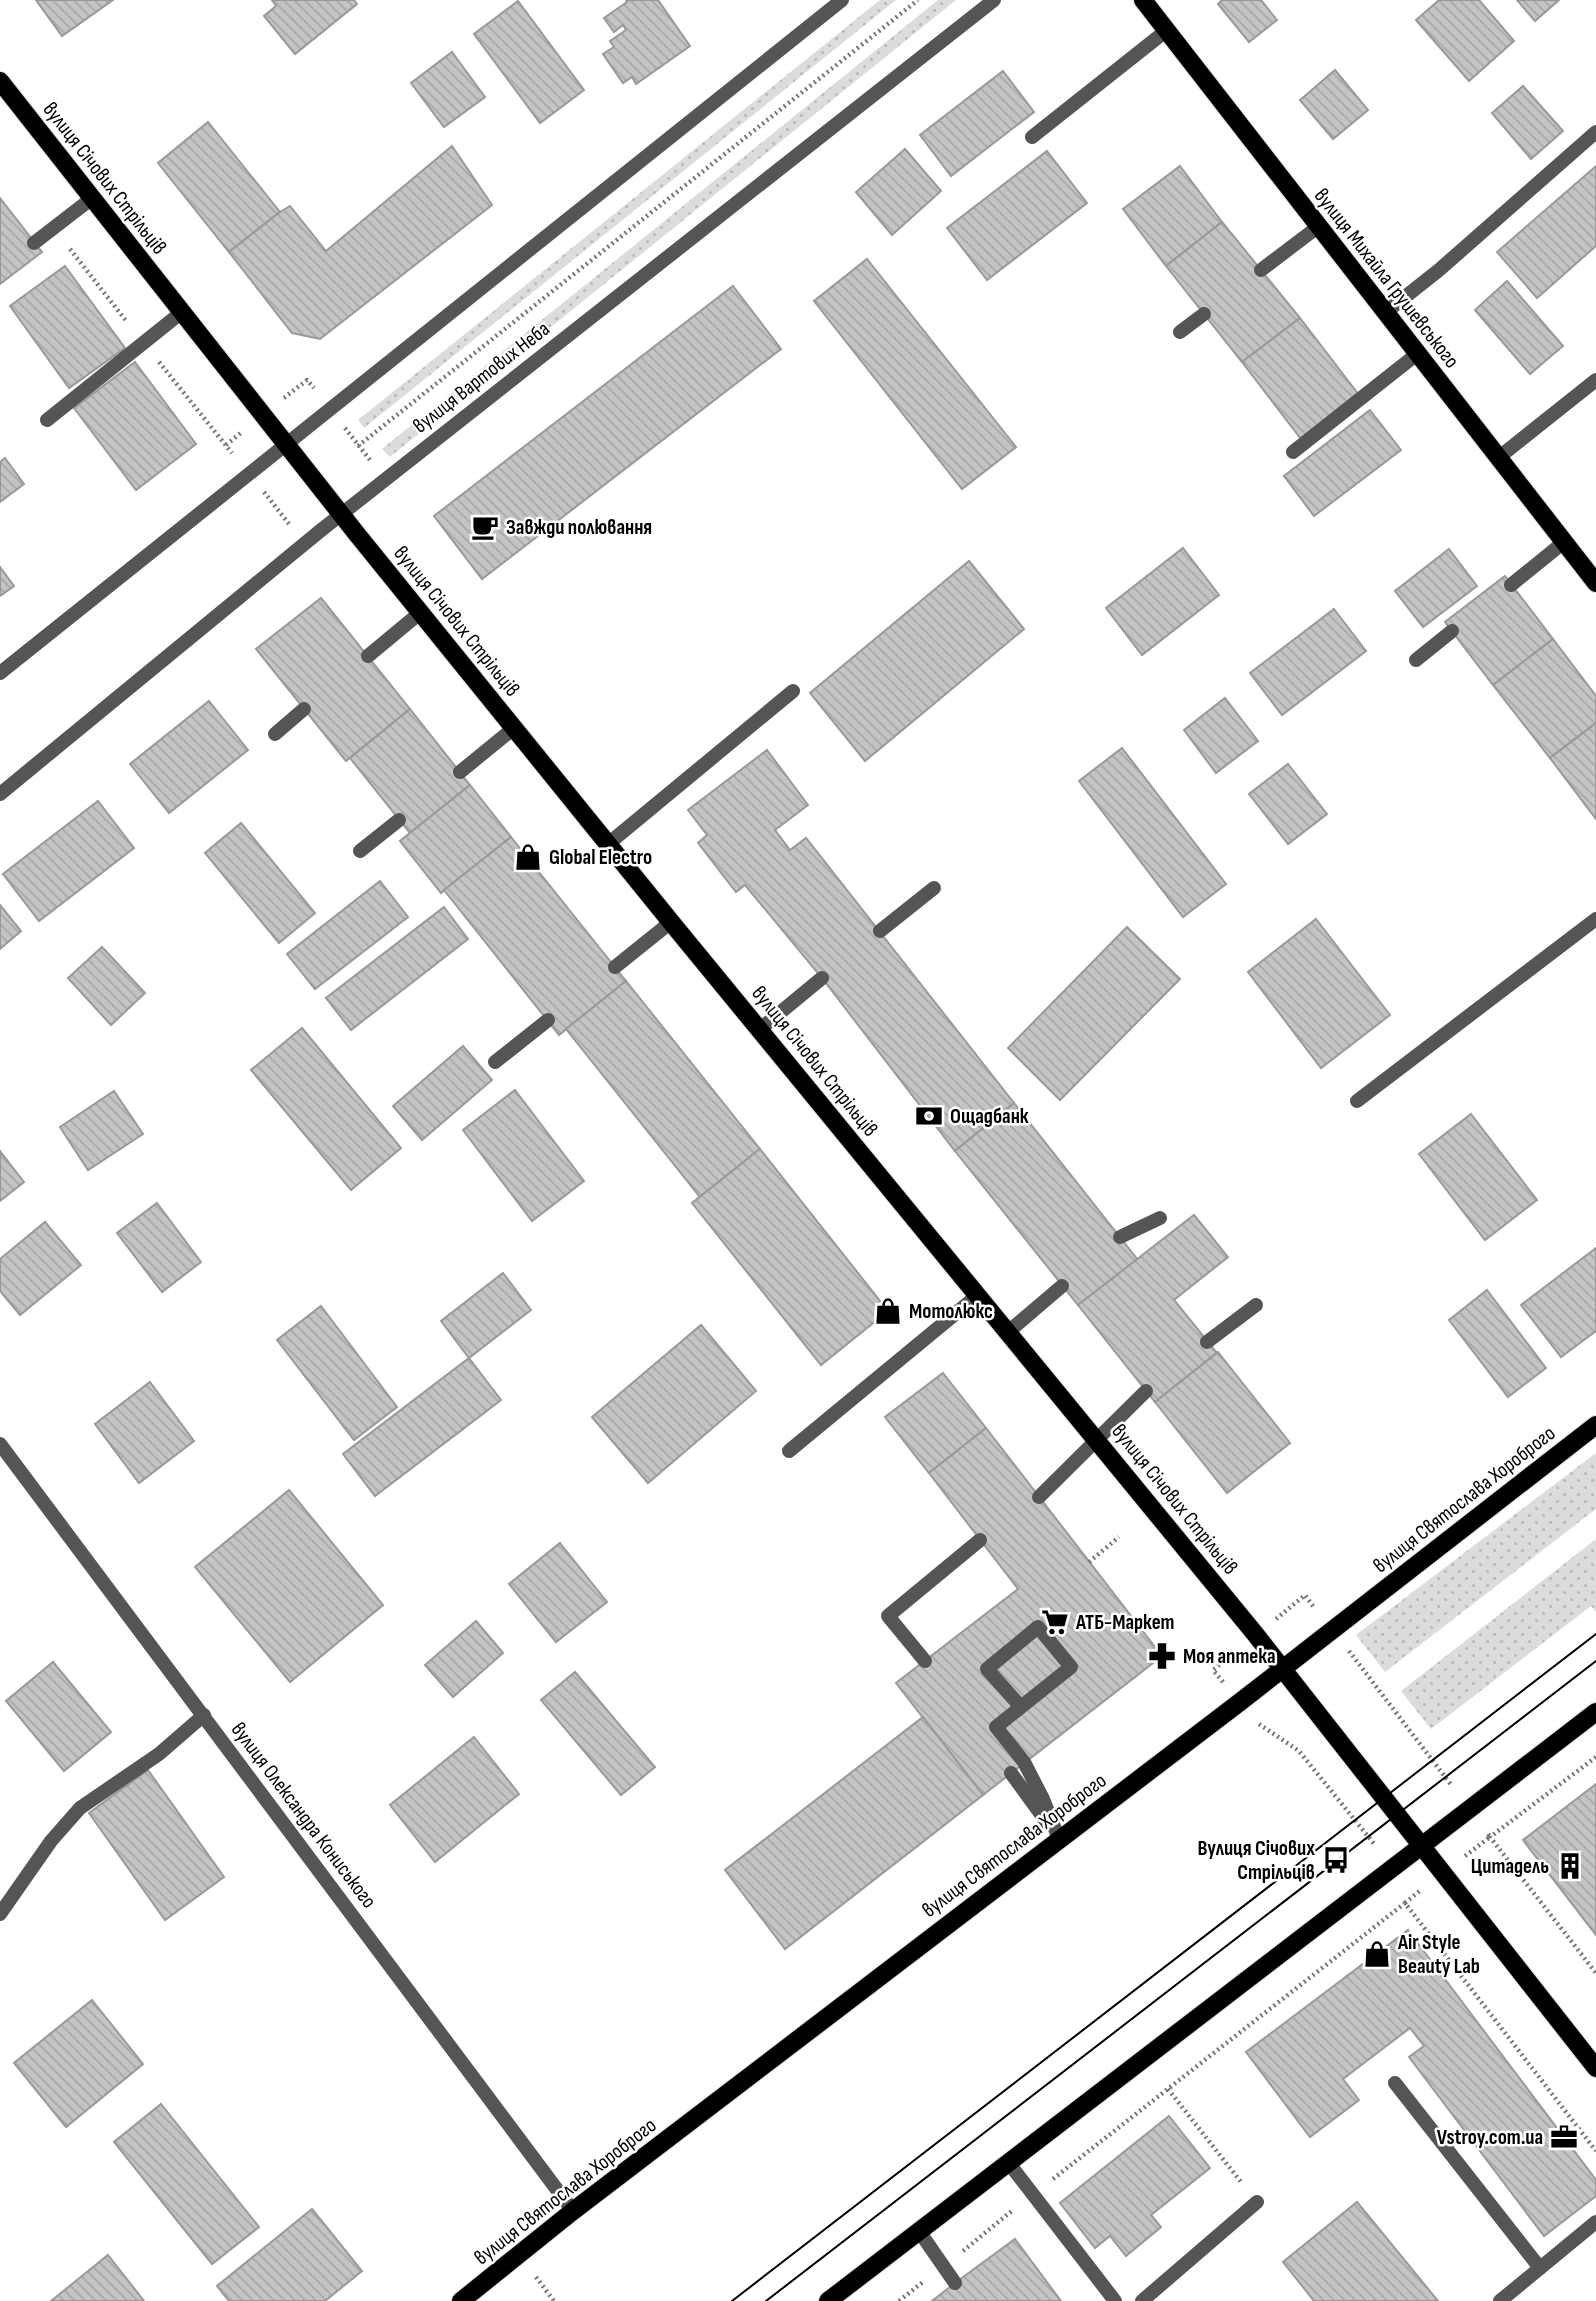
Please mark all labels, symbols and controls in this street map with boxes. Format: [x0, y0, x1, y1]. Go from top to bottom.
street label: вулиця Січових Стрільців [37, 97, 172, 259]
street label: вулиця Михайла Грушевського [1309, 184, 1464, 373]
street label: вулиця Вартових Неба [408, 316, 554, 438]
cafe icon: Завжди полювання [470, 512, 500, 542]
place label: Завжди полювання [506, 515, 652, 540]
street label: вулиця Січових Стрільців [388, 541, 525, 702]
shop icon: Global Electro [513, 842, 543, 872]
place label: Global Electro [549, 845, 652, 870]
street label: вулиця Січових Стрільців [746, 981, 883, 1142]
bank icon: Ощадбанк [914, 1101, 944, 1131]
place label: Ощадбанк [950, 1104, 1029, 1129]
shop icon: Мотолюкс [873, 1296, 903, 1326]
place label: Мотолюкс [909, 1299, 993, 1324]
street label: вулиця Січових Стрільців [1106, 1419, 1243, 1580]
street label: вулиця Святослава Хороброго [1368, 1421, 1560, 1578]
supermarket icon: АТБ-Маркет [1040, 1607, 1070, 1637]
place label: АТБ-Маркет [1075, 1610, 1175, 1635]
pharmacy icon: Моя аптека [1147, 1641, 1177, 1671]
place label: Моя аптека [1183, 1644, 1276, 1669]
street label: вулиця Олександра Кониського [226, 1718, 382, 1913]
street label: вулиця Святослава Хороброго [917, 1768, 1111, 1923]
place label: Вулиця Січових Стрільців [1198, 1836, 1315, 1885]
bus stop icon: Вулиця Січових Стрільців [1321, 1845, 1351, 1875]
building icon: Цитадель [1555, 1851, 1585, 1881]
place label: Цитадель [1471, 1854, 1549, 1879]
place label: Air Style Beauty Lab [1397, 1930, 1480, 1979]
shop icon: Air Style Beauty Lab [1362, 1939, 1392, 1969]
street label: вулиця Святослава Хороброго [469, 2113, 661, 2270]
office icon: Vstroy.com.ua [1549, 2122, 1579, 2152]
place label: Vstroy.com.ua [1437, 2125, 1543, 2150]

